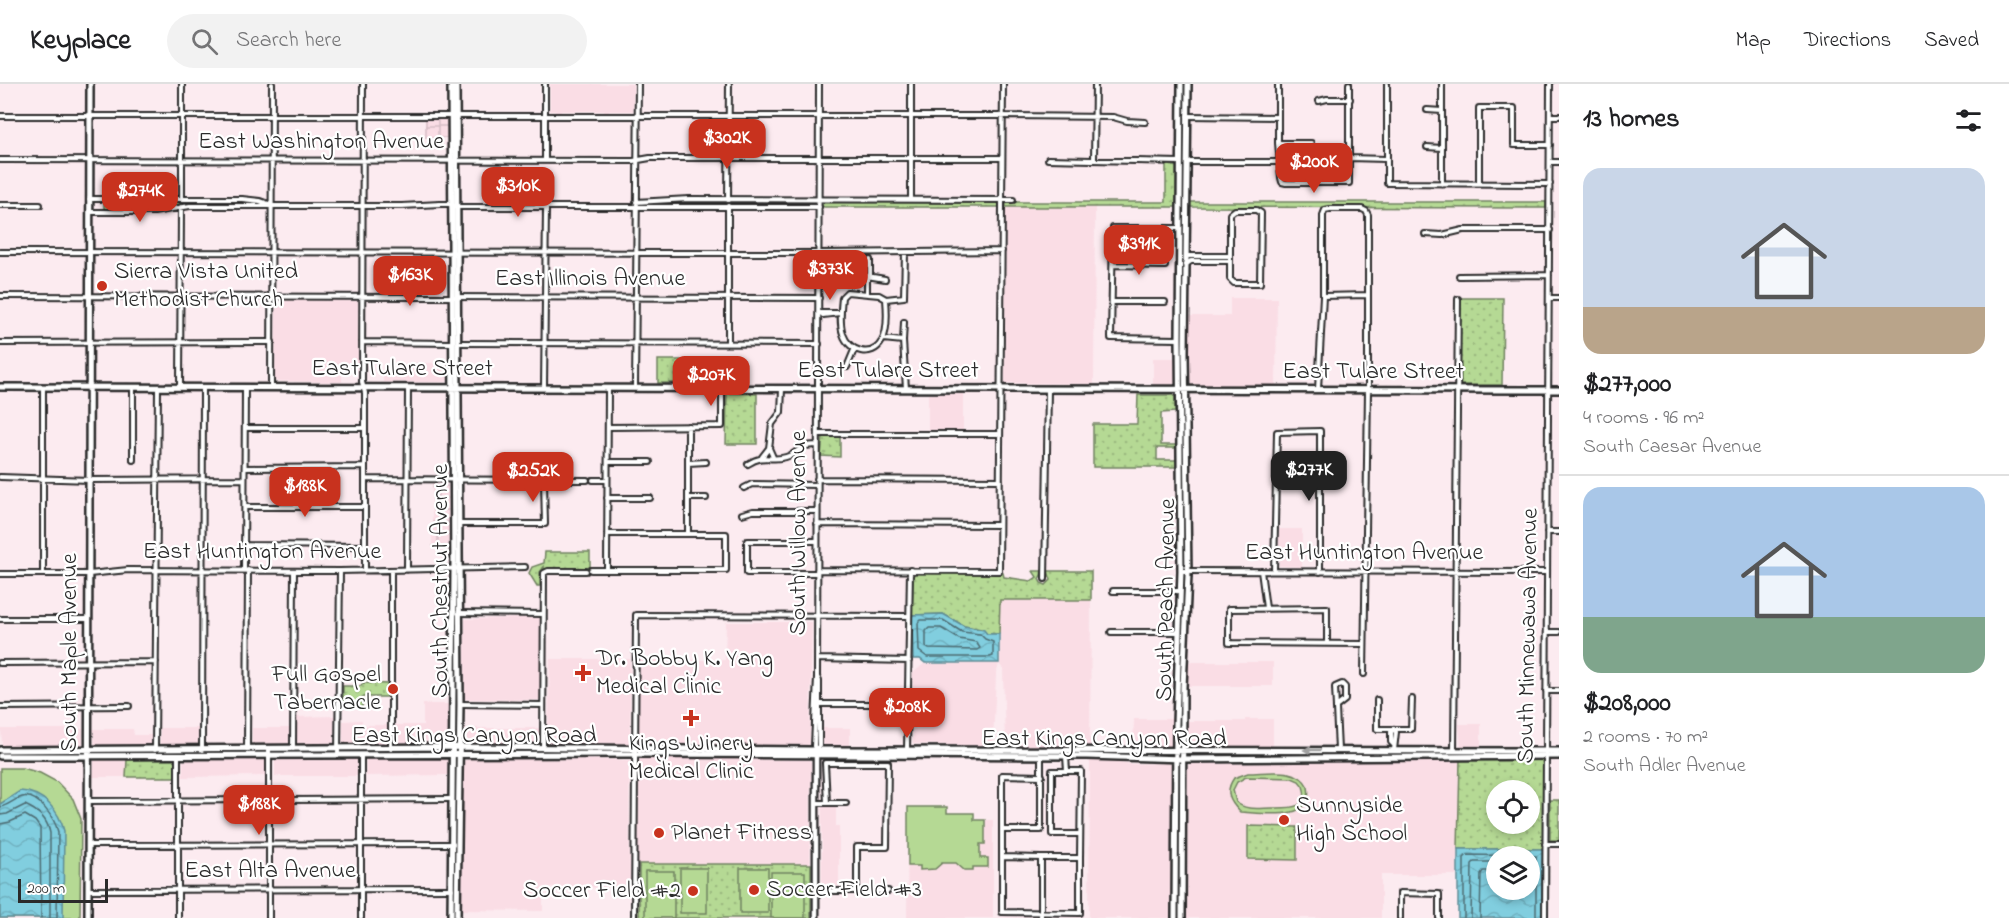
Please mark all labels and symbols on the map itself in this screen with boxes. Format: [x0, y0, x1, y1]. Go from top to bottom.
pin: $302K [685, 119, 769, 170]
street label: East Washington Avenue [198, 125, 444, 160]
pin: $200K [1272, 143, 1356, 194]
pin: $310K [476, 167, 560, 218]
pin: $274K [98, 172, 182, 223]
pin: $391K [1097, 225, 1181, 276]
pin: $373K [788, 250, 872, 301]
place label: Sierra Vista United Methodist Church [114, 255, 298, 318]
pin: $163K [368, 256, 452, 307]
street label: East Illinois Avenue [495, 262, 685, 297]
marker: Sierra Vista United Methodist Church [95, 279, 109, 293]
street label: East Tulare Street [311, 352, 493, 387]
street label: East Tulare Street [797, 354, 979, 389]
street label: East Tulare Street [1282, 355, 1464, 390]
pin: $207K [669, 356, 753, 407]
street label: South Willow Avenue [782, 430, 817, 636]
pin: $277K [1267, 451, 1351, 502]
pin: $252K [491, 452, 575, 503]
street label: South Chestnut Avenue [424, 464, 459, 698]
pin: $188K [263, 467, 347, 518]
street label: South Peach Avenue [1148, 498, 1186, 702]
street label: South Minnewawa Avenue [1509, 508, 1549, 764]
street label: East Huntington Avenue [143, 535, 381, 570]
street label: East Huntington Avenue [1245, 536, 1483, 571]
street label: South Maple Avenue [53, 553, 88, 753]
place label: Dr. Bobby K. Yang Medical Clinic [595, 642, 773, 705]
place label: Full Gospel Tabernacle [271, 658, 381, 721]
marker: Dr. Bobby K. Yang Medical Clinic [574, 664, 592, 682]
marker: Full Gospel Tabernacle [386, 682, 400, 696]
pin: $208K [865, 688, 949, 739]
marker: Kings Winery Medical Clinic [682, 709, 700, 727]
street label: East Kings Canyon Road [351, 719, 597, 755]
street label: East Kings Canyon Road [981, 722, 1227, 758]
place label: Kings Winery Medical Clinic [628, 727, 754, 790]
one-way arrow [1302, 745, 1321, 755]
pin: $188K [217, 785, 301, 836]
place label: Sunnyside High School [1296, 789, 1407, 852]
marker: Sunnyside High School [1277, 813, 1291, 827]
place label: Planet Fitness [671, 816, 812, 851]
marker: Planet Fitness [652, 826, 666, 840]
street label: East Alta Avenue [184, 854, 356, 889]
place label: Soccer Field #3 [766, 873, 922, 908]
place label: Soccer Field #2 [523, 874, 681, 909]
scale bar [18, 876, 108, 904]
marker: Soccer Field #3 [747, 883, 761, 897]
marker: Soccer Field #2 [686, 884, 700, 898]

